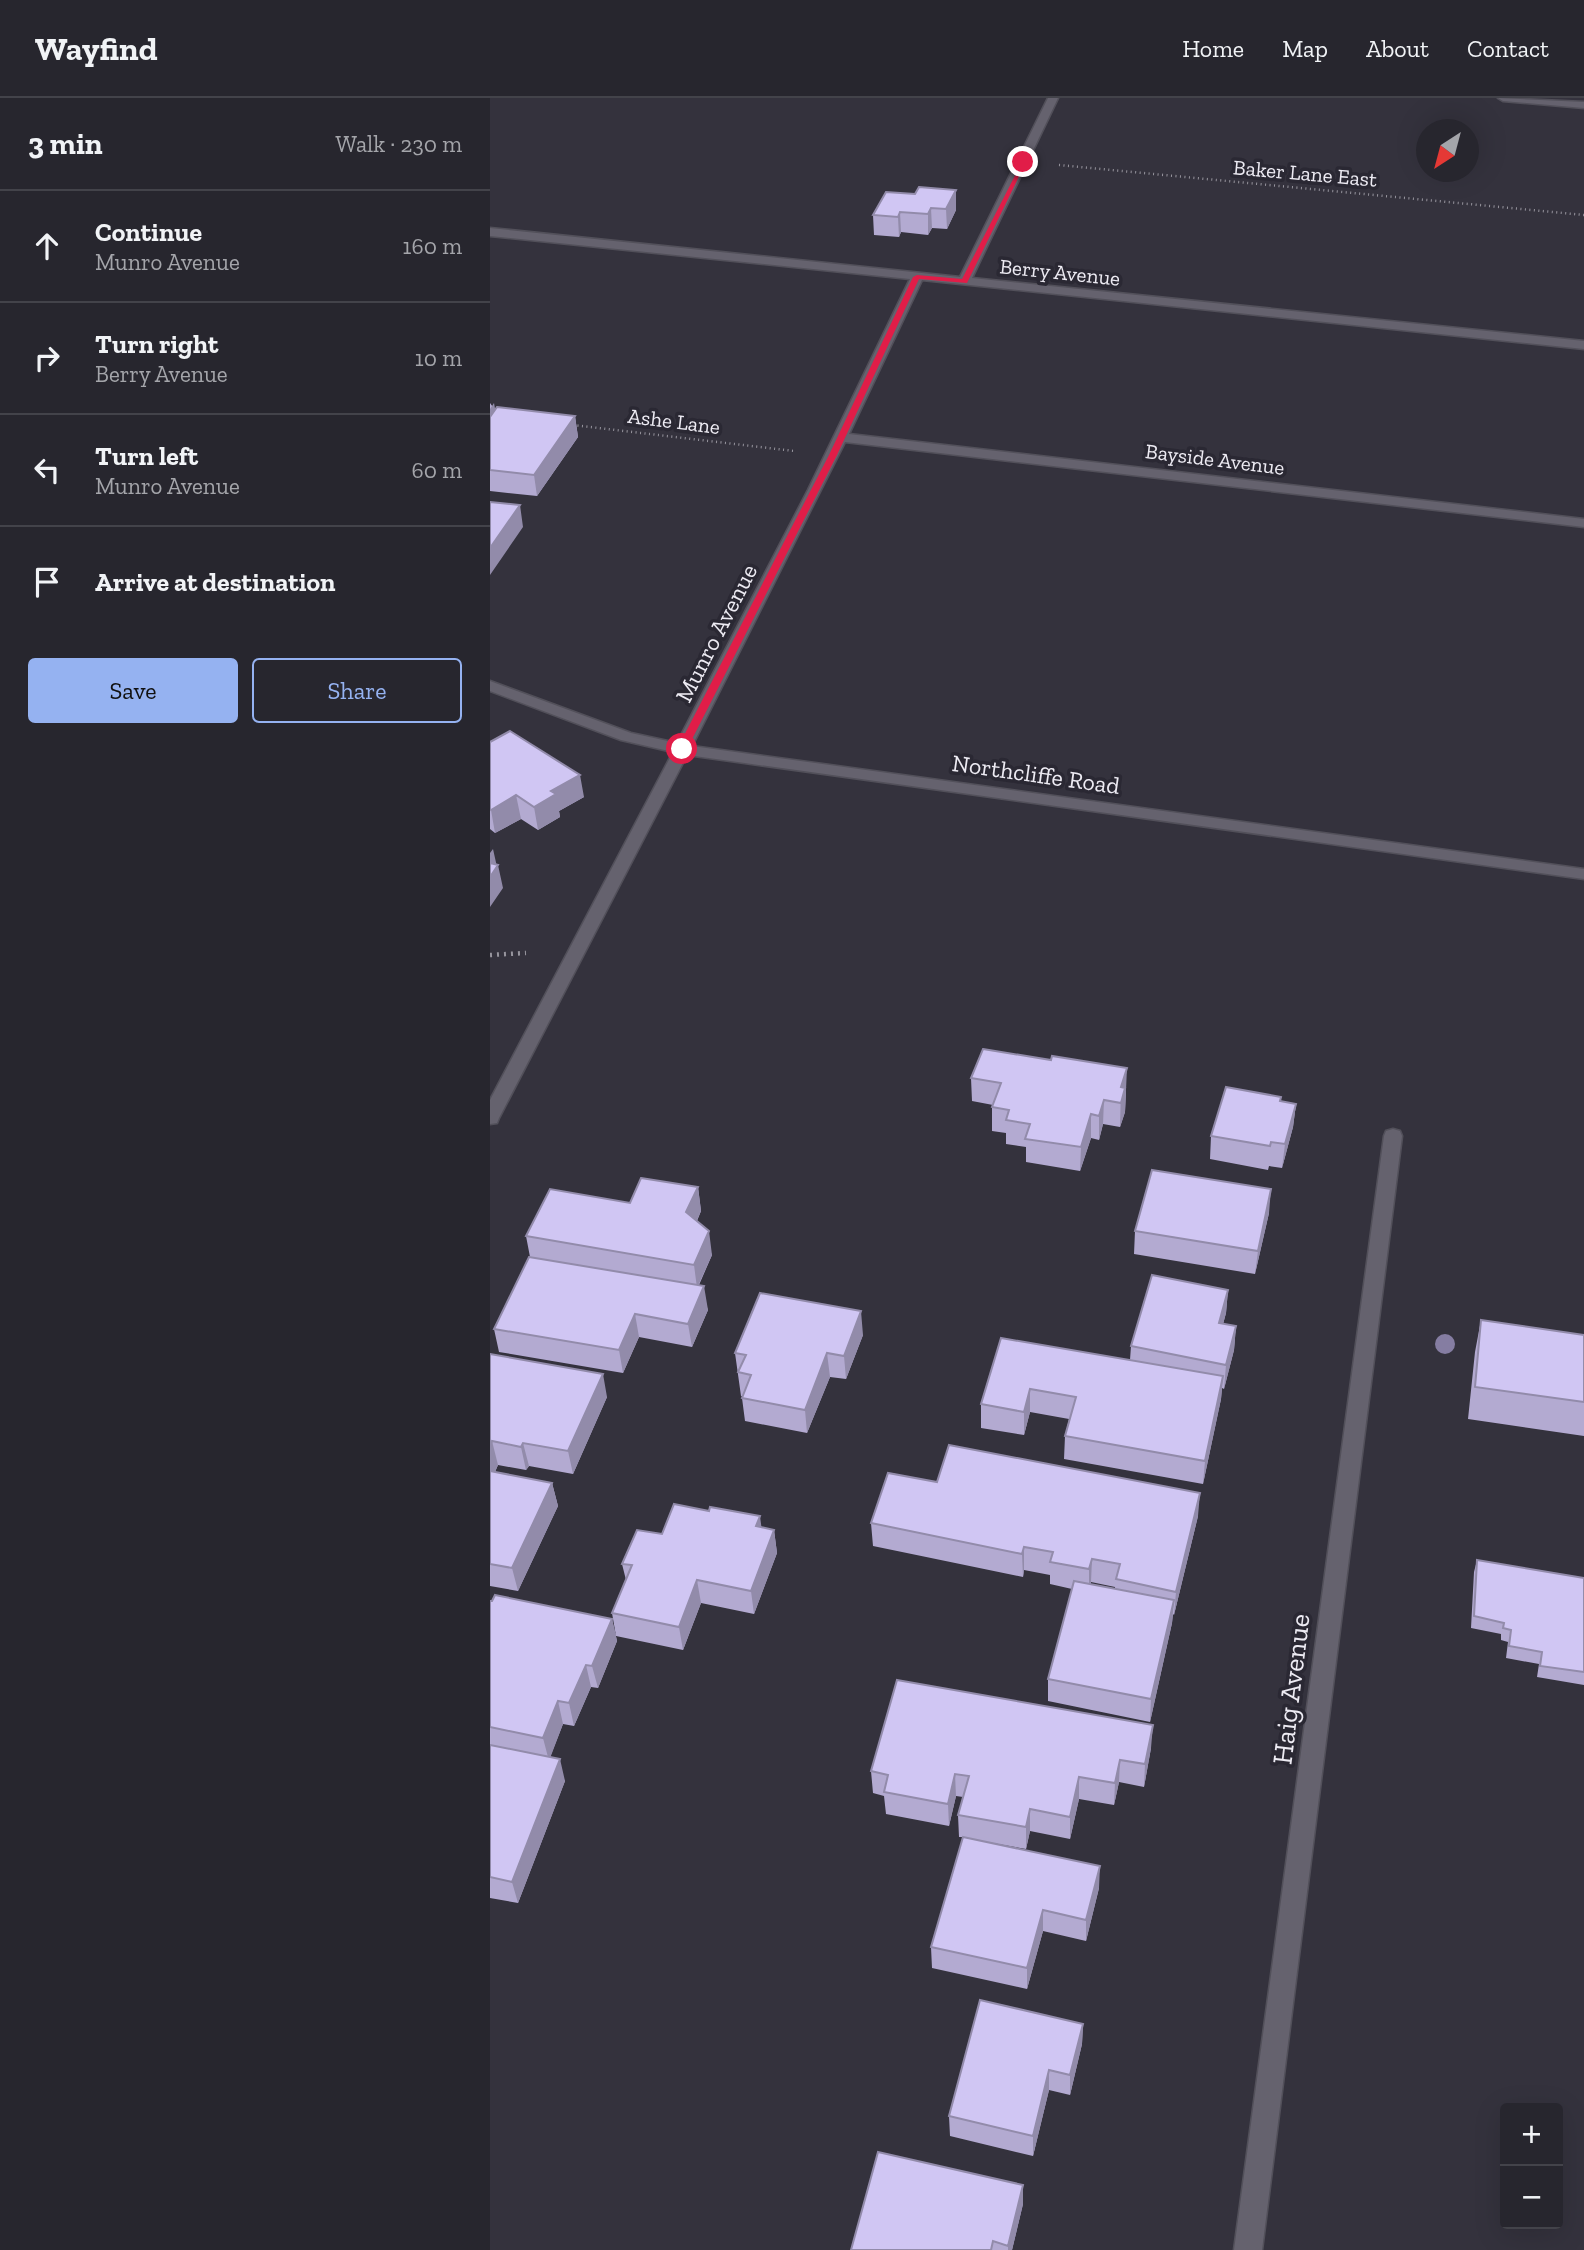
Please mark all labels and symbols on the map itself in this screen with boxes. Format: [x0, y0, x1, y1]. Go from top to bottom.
north arrow [1416, 119, 1479, 182]
route end [1007, 146, 1038, 177]
street label: Baker Lane East [1232, 154, 1378, 192]
street label: Berry Avenue [998, 253, 1122, 291]
street label: Ashe Lane [626, 403, 722, 439]
street label: Bayside Avenue [1144, 438, 1286, 480]
street label: Munro Avenue [669, 559, 763, 707]
route start [666, 733, 697, 764]
street label: Northcliffe Road [950, 748, 1122, 800]
street label: Haig Avenue [1265, 1612, 1317, 1766]

